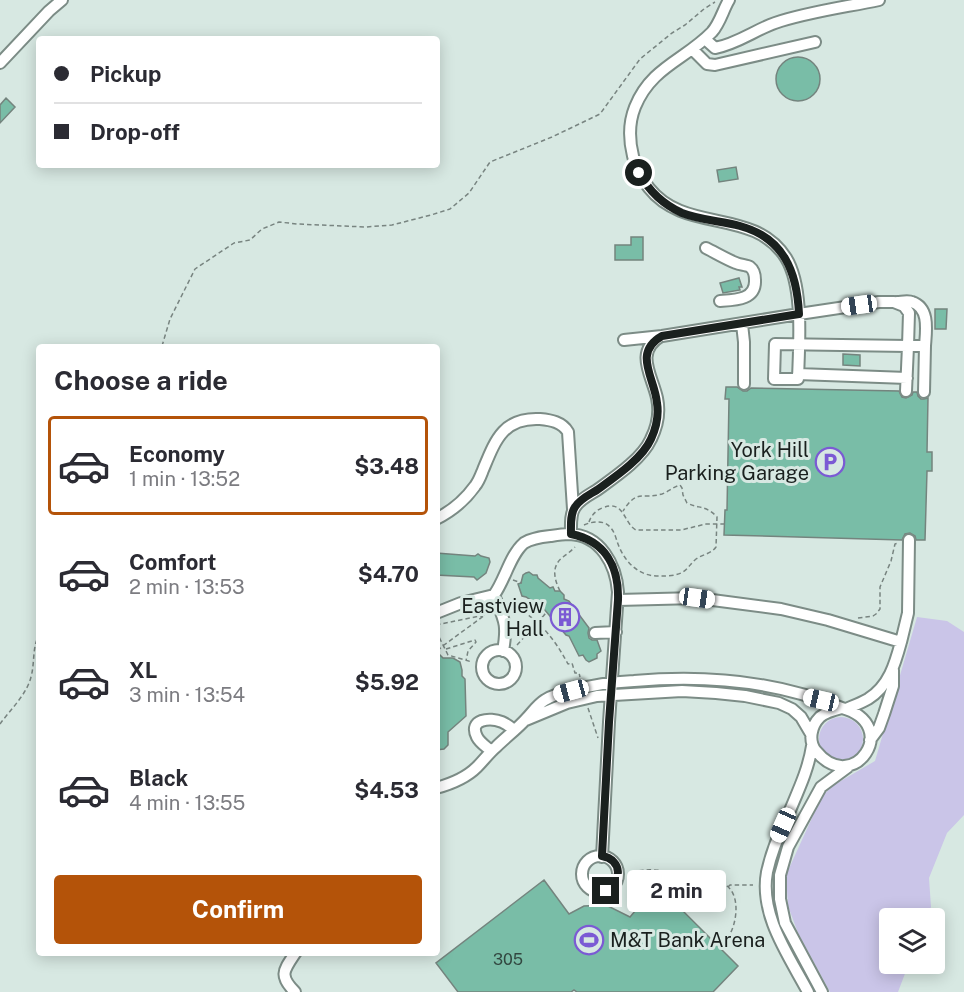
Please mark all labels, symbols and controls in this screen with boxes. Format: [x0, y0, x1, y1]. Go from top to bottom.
text: Pickup [90, 61, 161, 87]
text: Drop-off [90, 119, 180, 145]
route start [625, 159, 652, 186]
car [840, 294, 878, 316]
text: Choose a ride [54, 364, 228, 396]
place label: York Hill Parking Garage [665, 438, 809, 485]
icon: car [57, 439, 111, 493]
text: Economy [129, 441, 225, 467]
parking icon: York Hill Parking Garage [814, 446, 846, 478]
text: $3.48 [354, 453, 419, 479]
text: 1 min · 13:52 [129, 467, 240, 491]
icon: car [57, 547, 111, 601]
text: Comfort [129, 549, 216, 575]
text: $4.70 [358, 561, 419, 587]
text: 2 min · 13:53 [129, 575, 245, 599]
car [678, 587, 716, 609]
place label: Eastview Hall [461, 594, 544, 641]
building icon: Eastview Hall [549, 601, 581, 633]
icon: car [57, 655, 111, 709]
text: XL [129, 657, 157, 683]
text: $5.92 [355, 669, 419, 695]
car [551, 678, 591, 704]
text: 3 min · 13:54 [129, 683, 245, 707]
car [801, 687, 841, 713]
icon: car [57, 763, 111, 817]
text: Black [129, 765, 188, 791]
text: $4.53 [354, 777, 419, 803]
text: 4 min · 13:55 [129, 791, 245, 815]
car [767, 805, 799, 845]
callout: 2 min [627, 870, 726, 912]
button: Confirm [54, 875, 422, 944]
route end [592, 877, 619, 904]
text: 2 min [650, 879, 703, 903]
map controls [879, 908, 945, 974]
button: layers [879, 908, 945, 974]
sports icon: M&T Bank Arena [573, 924, 605, 956]
place label: M&T Bank Arena [610, 928, 765, 952]
house number: 305 [493, 950, 523, 969]

